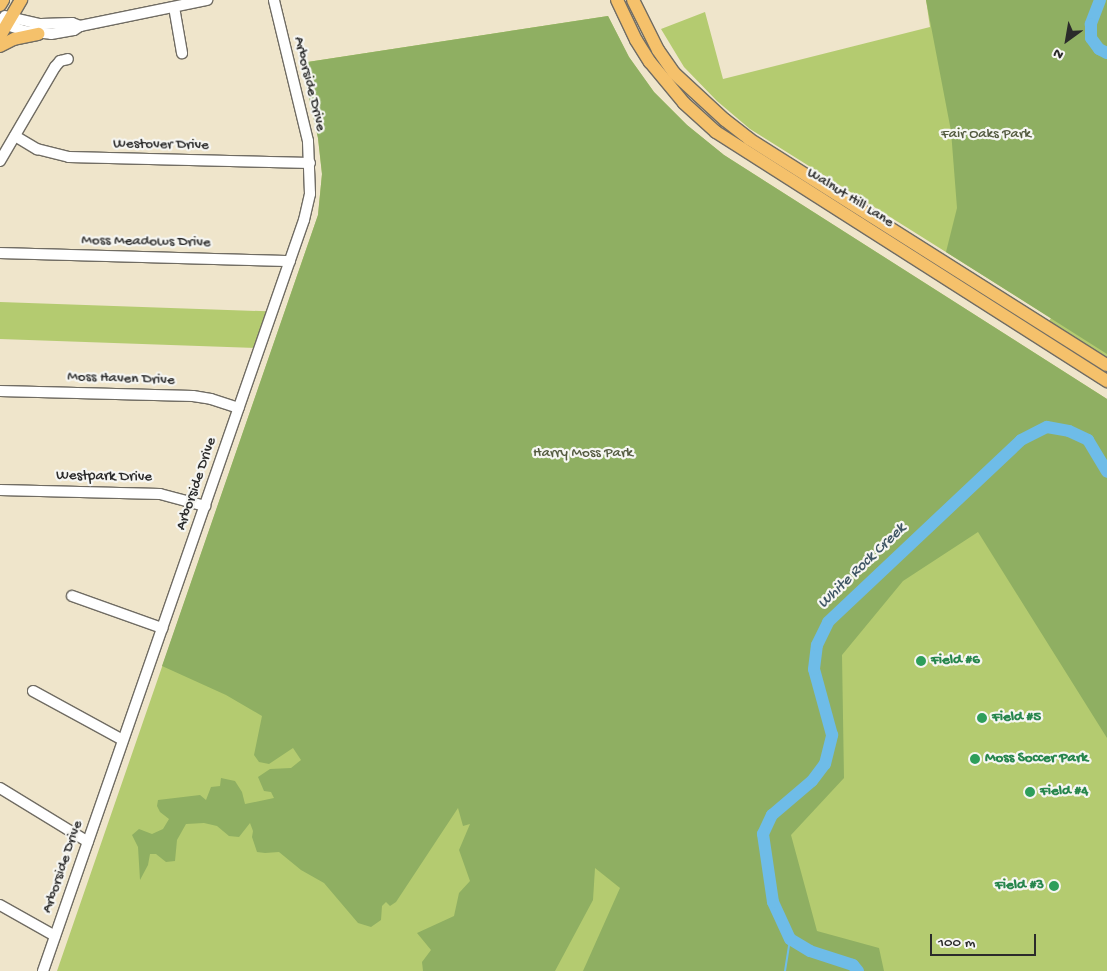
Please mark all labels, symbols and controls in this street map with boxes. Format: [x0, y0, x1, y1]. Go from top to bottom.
north arrow [1042, 15, 1092, 65]
street label: Arborside Drive [289, 35, 329, 133]
text: N [1050, 44, 1067, 63]
park label: Fair Oaks Park [941, 126, 1031, 144]
street label: Westover Drive [113, 135, 209, 155]
street label: Walnut Hill Lane [803, 164, 897, 232]
street label: Moss Meadows Drive [81, 232, 211, 252]
street label: Moss Haven Drive [67, 368, 175, 390]
street label: Arborside Drive [173, 435, 221, 533]
park label: Harry Moss Park [533, 445, 633, 463]
street label: Westpark Drive [56, 467, 152, 487]
water label: White Rock Creek [815, 520, 911, 614]
place label: Field #6 [931, 652, 980, 670]
marker: Field #6 [915, 655, 927, 667]
place label: Field #5 [992, 709, 1041, 727]
marker: Field #5 [976, 712, 988, 724]
place label: Moss Soccer Park [985, 750, 1088, 768]
marker: Moss Soccer Park [969, 753, 981, 765]
place label: Field #4 [1040, 783, 1088, 801]
marker: Field #4 [1024, 786, 1036, 798]
street label: Arborside Drive [39, 818, 87, 916]
place label: Field #3 [995, 877, 1044, 895]
marker: Field #3 [1048, 880, 1060, 892]
scale bar [932, 924, 1038, 956]
text: 100 m [938, 934, 975, 952]

